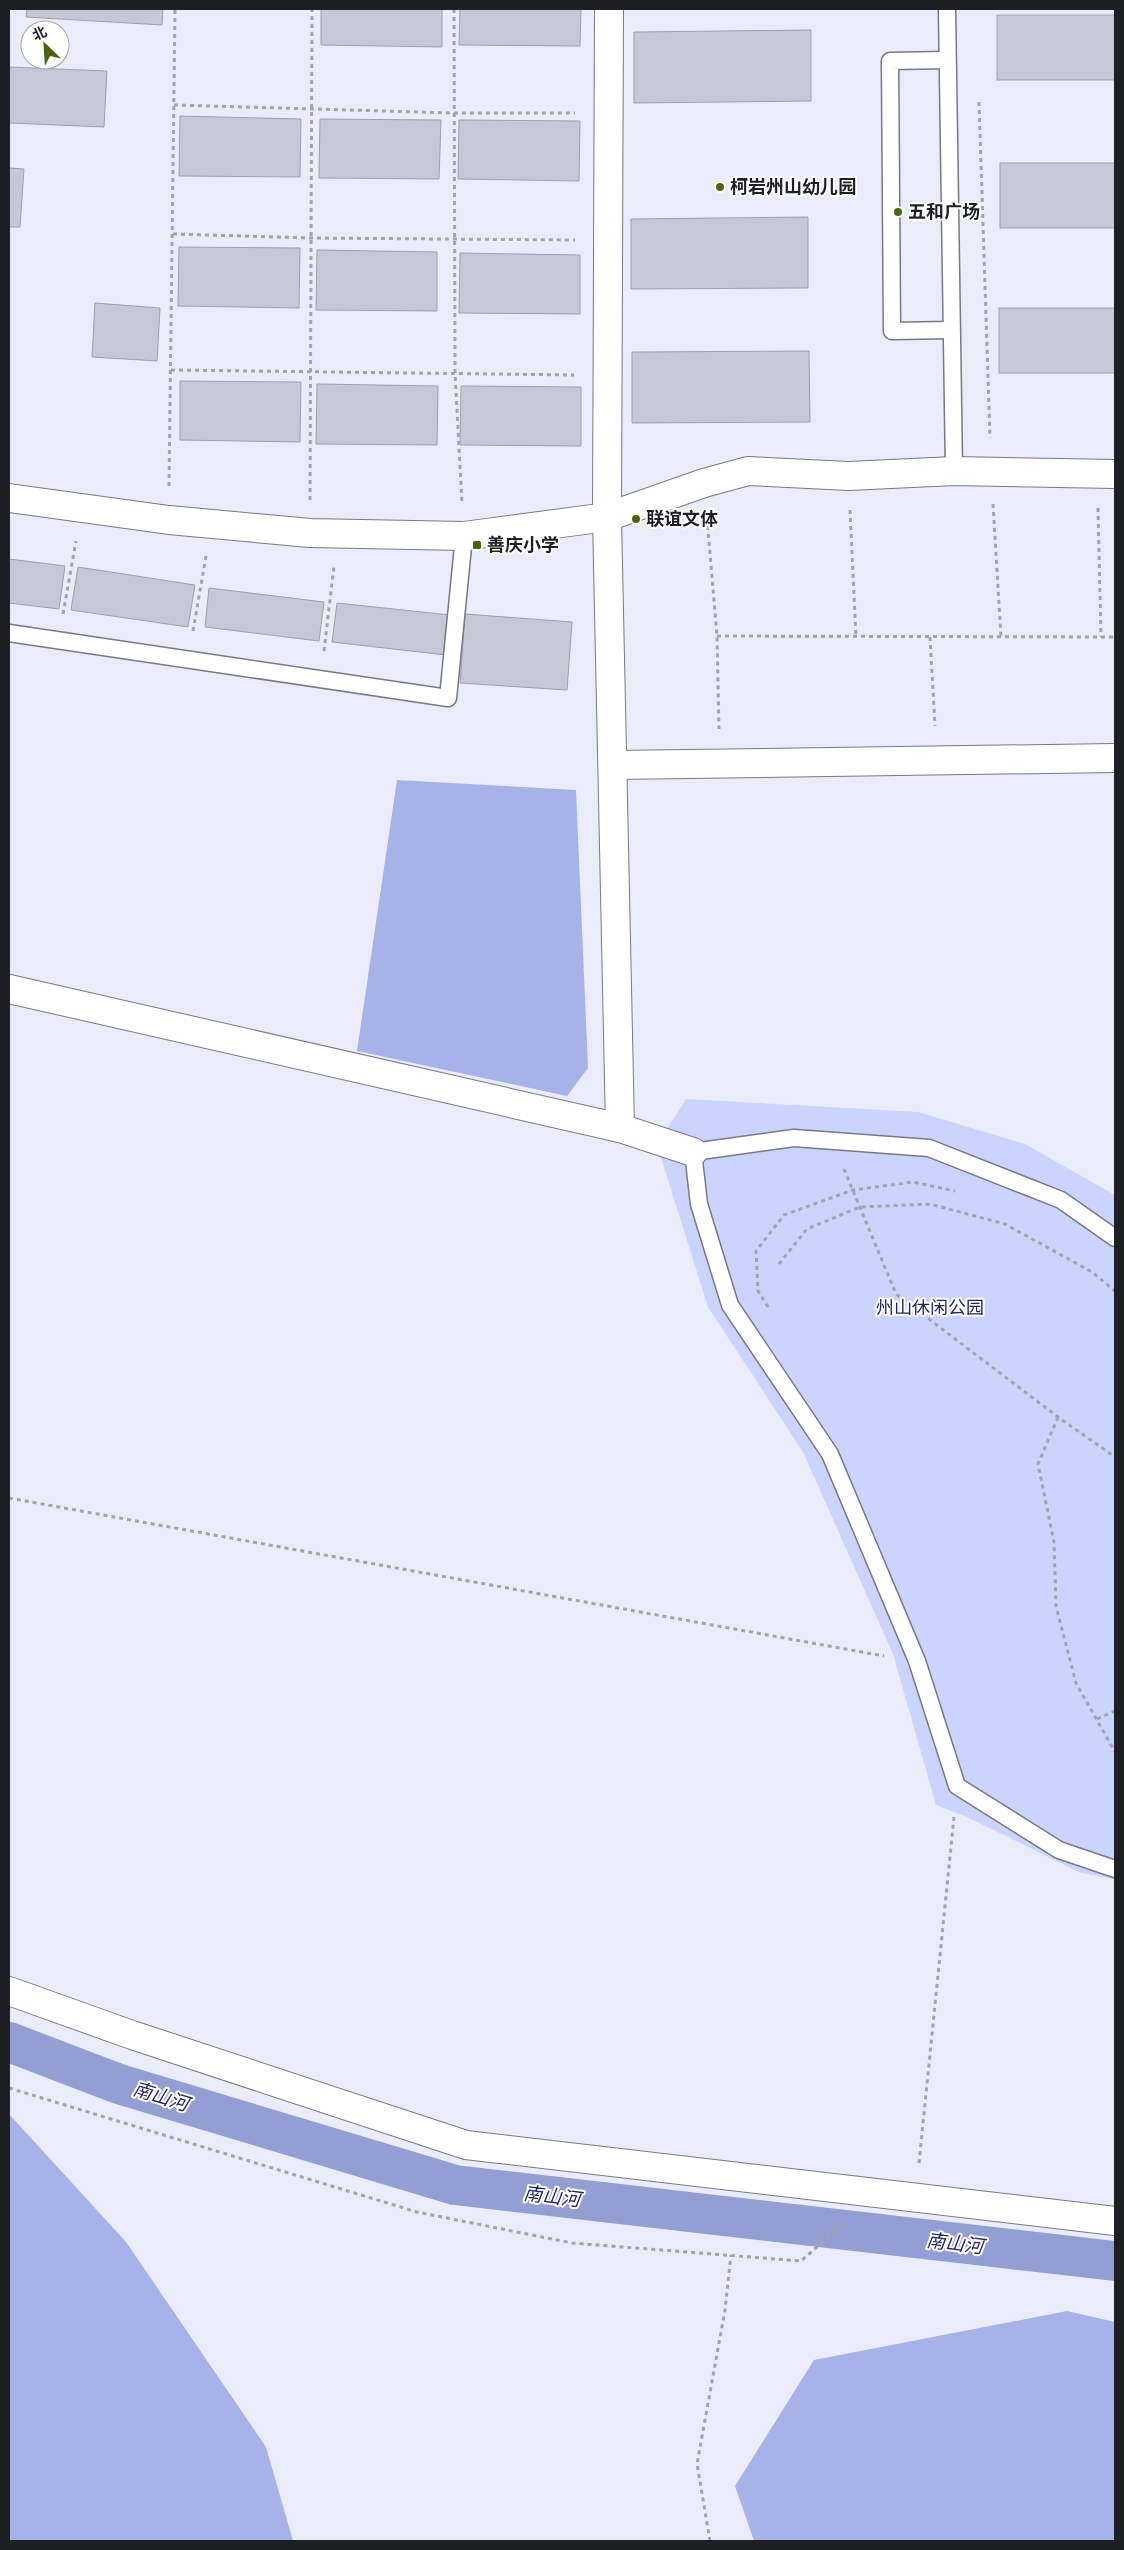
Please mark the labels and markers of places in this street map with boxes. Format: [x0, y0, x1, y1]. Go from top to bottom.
place label: 柯岩州山幼儿园 [730, 176, 856, 198]
marker: 柯岩州山幼儿园 [714, 181, 726, 193]
place label: 五和广场 [908, 201, 980, 223]
marker: 五和广场 [892, 206, 904, 218]
place label: 联谊文体 [646, 508, 718, 530]
marker: 联谊文体 [630, 513, 642, 525]
place label: 善庆小学 [487, 534, 559, 556]
marker: 善庆小学 [471, 539, 483, 551]

